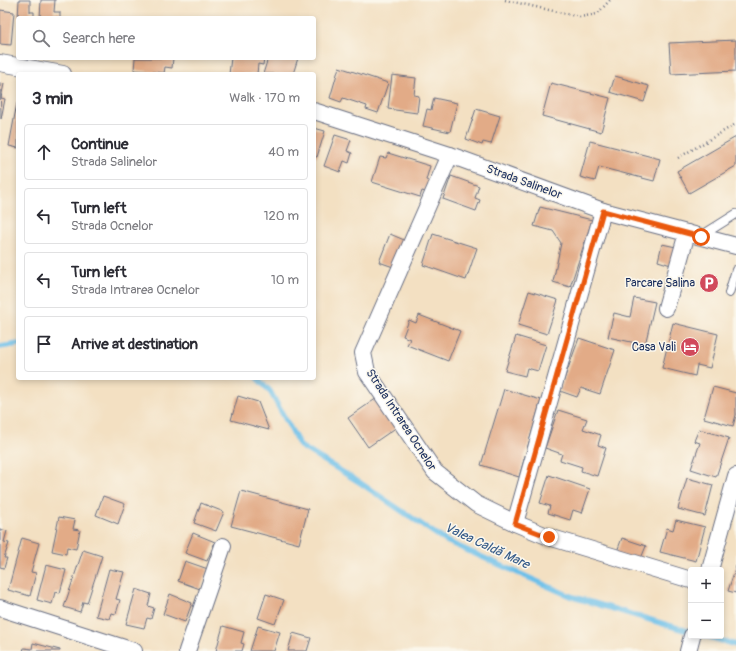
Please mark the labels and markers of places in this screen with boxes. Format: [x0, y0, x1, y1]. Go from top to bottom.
parking icon: Parcare Salina [698, 272, 720, 294]
place label: Parcare Salina [625, 276, 695, 291]
hotel icon: Casa Vali [679, 336, 701, 358]
place label: Casa Vali [632, 340, 676, 355]

